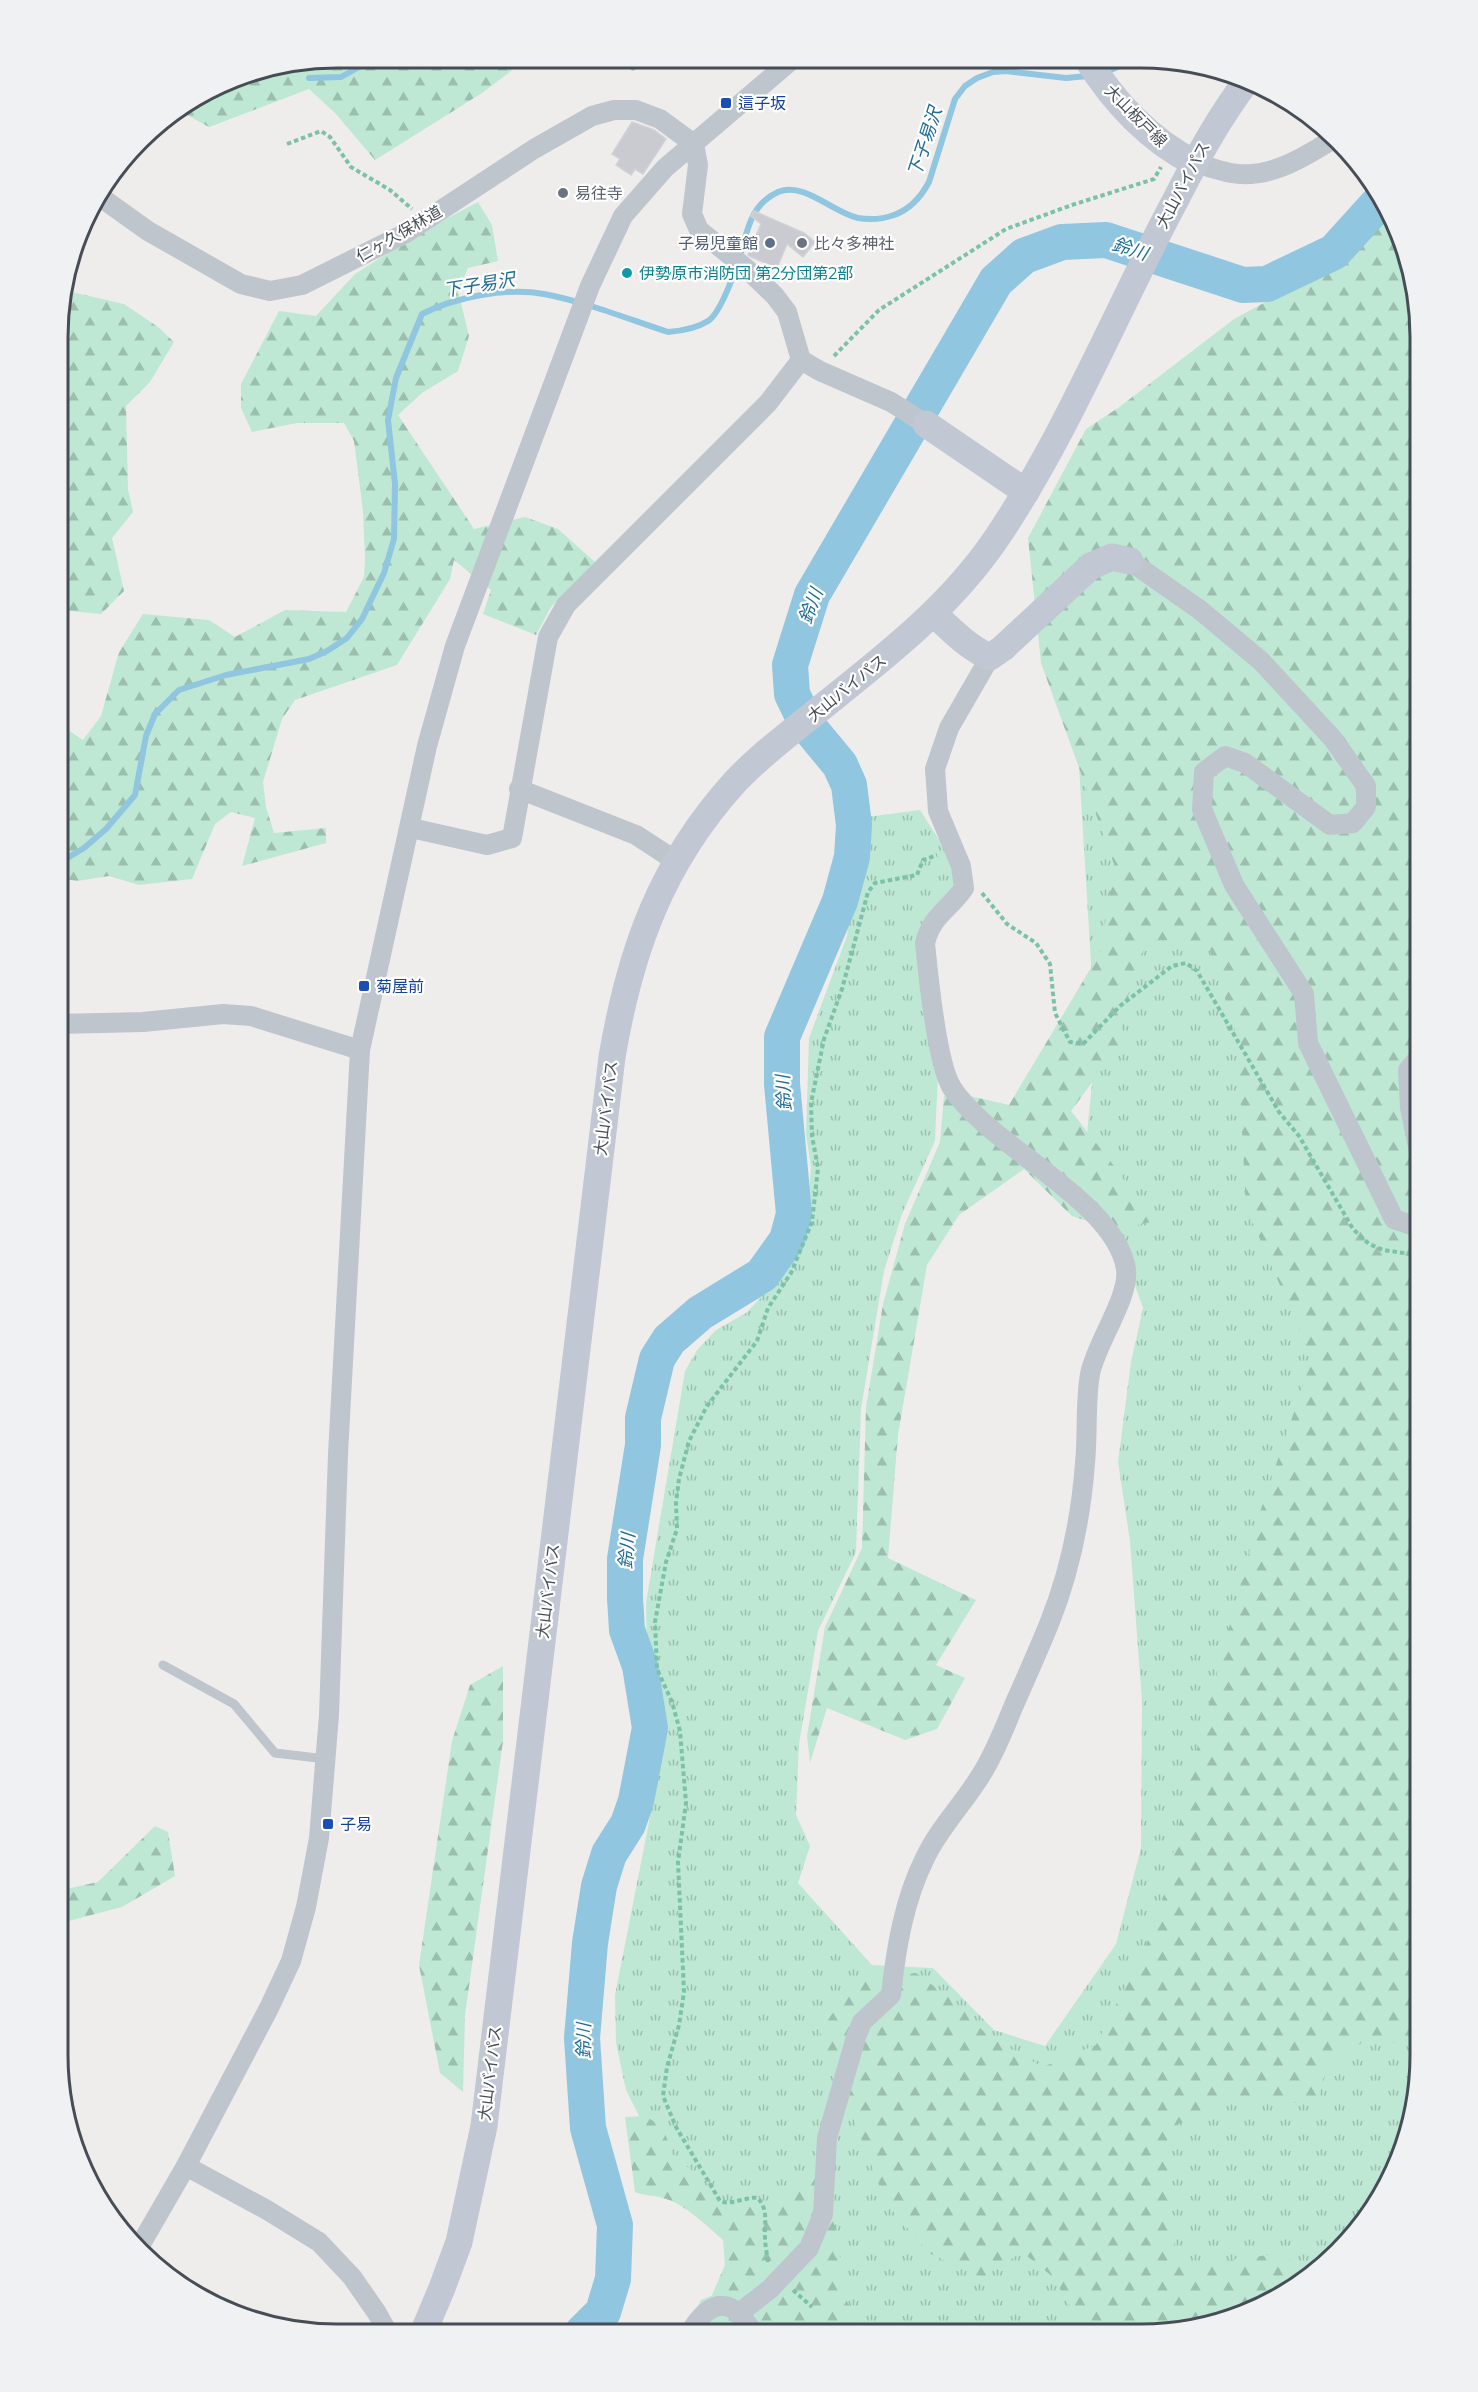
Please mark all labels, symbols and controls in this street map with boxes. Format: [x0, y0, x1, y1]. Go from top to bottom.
street label: 大山板戸線 [1101, 81, 1171, 151]
place label: 這子坂 [738, 94, 786, 113]
marker: 這子坂 [719, 96, 733, 110]
water label: 下子易沢 [903, 102, 947, 180]
street label: 大山バイパス [1152, 138, 1214, 232]
place label: 易往寺 [575, 184, 623, 203]
marker: 易往寺 [556, 186, 570, 200]
street label: 仁ヶ久保林道 [353, 202, 445, 266]
water label: 鈴川 [1109, 233, 1152, 266]
place label: 子易児童館 [678, 234, 758, 253]
place label: 比々多神社 [814, 234, 894, 253]
marker: 子易児童館 [763, 236, 777, 250]
marker: 比々多神社 [795, 236, 809, 250]
place label: 伊勢原市消防団 第2分団第2部 [639, 264, 853, 283]
marker: 伊勢原市消防団 第2分団第2部 [620, 266, 634, 280]
water label: 下子易沢 [442, 268, 518, 301]
water label: 鈴川 [794, 583, 828, 627]
street label: 大山バイパス [804, 651, 890, 725]
place label: 菊屋前 [376, 977, 424, 996]
marker: 菊屋前 [357, 979, 371, 993]
street label: 大山バイパス [591, 1059, 621, 1157]
water label: 鈴川 [772, 1072, 796, 1112]
water label: 鈴川 [614, 1530, 640, 1570]
street label: 大山バイパス [533, 1542, 563, 1640]
place label: 子易 [340, 1815, 372, 1834]
marker: 子易 [321, 1817, 335, 1831]
water label: 鈴川 [573, 2021, 595, 2059]
street label: 大山バイパス [475, 2024, 505, 2122]

